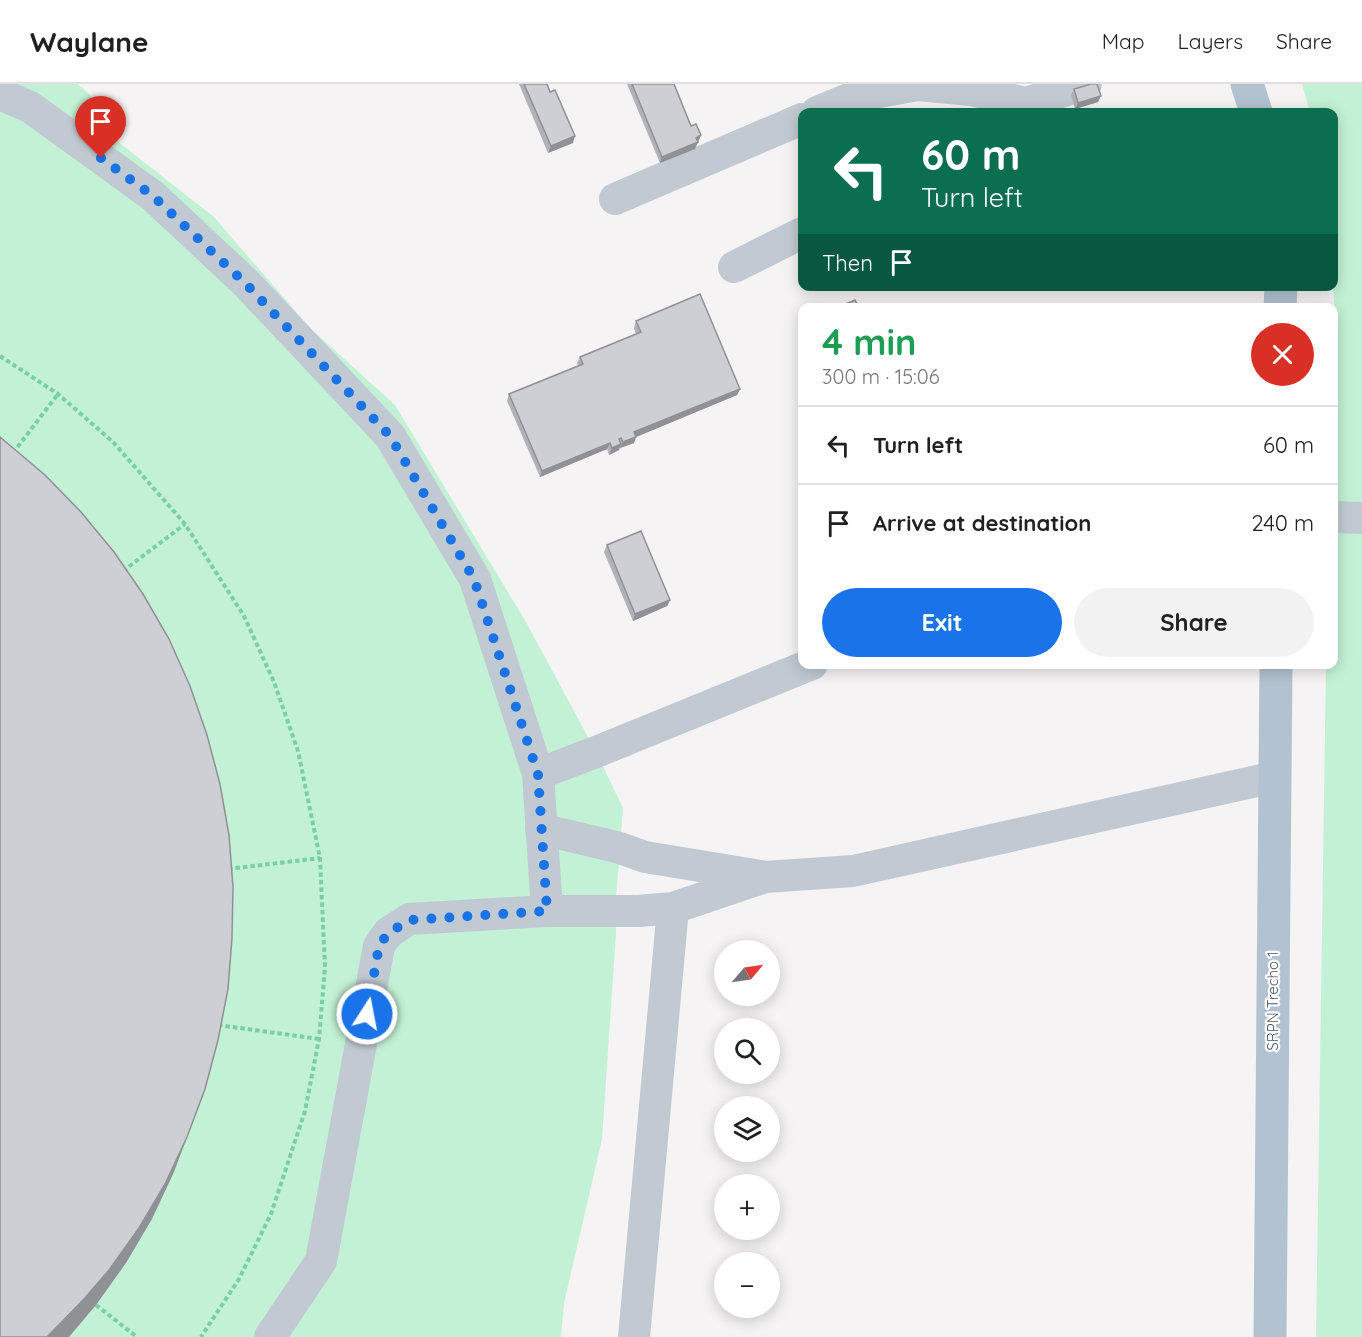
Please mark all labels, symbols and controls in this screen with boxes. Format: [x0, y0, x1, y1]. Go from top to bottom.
text: Waylane [30, 24, 149, 59]
text: Map [1102, 28, 1145, 54]
text: Layers [1178, 28, 1243, 54]
text: Share [1276, 28, 1332, 54]
pin [75, 96, 126, 158]
icon: arrive [84, 105, 117, 138]
text: 60 m [921, 128, 1021, 181]
icon: left [822, 132, 900, 210]
text: Turn left [921, 180, 1023, 214]
icon: arrive [885, 246, 918, 279]
text: Then [822, 249, 873, 277]
text: 4 min [822, 319, 916, 364]
button: close [1251, 323, 1314, 386]
text: 300 m · 15:06 [822, 364, 940, 389]
icon: left [822, 429, 855, 462]
text: Turn left [873, 431, 963, 459]
text: 60 m [1263, 431, 1314, 459]
icon: arrive [822, 507, 855, 540]
text: Arrive at destination [873, 509, 1091, 537]
text: 240 m [1251, 509, 1314, 537]
button: Exit [822, 588, 1062, 657]
button: Share [1074, 588, 1314, 657]
north arrow [714, 940, 780, 1006]
map controls [714, 940, 780, 1318]
street label: SRPN Trecho 1 [1263, 951, 1282, 1051]
position arrow [335, 982, 399, 1046]
button: search [714, 1018, 780, 1084]
button: layers [714, 1096, 780, 1162]
button: + [714, 1174, 780, 1240]
button: − [714, 1252, 780, 1318]

